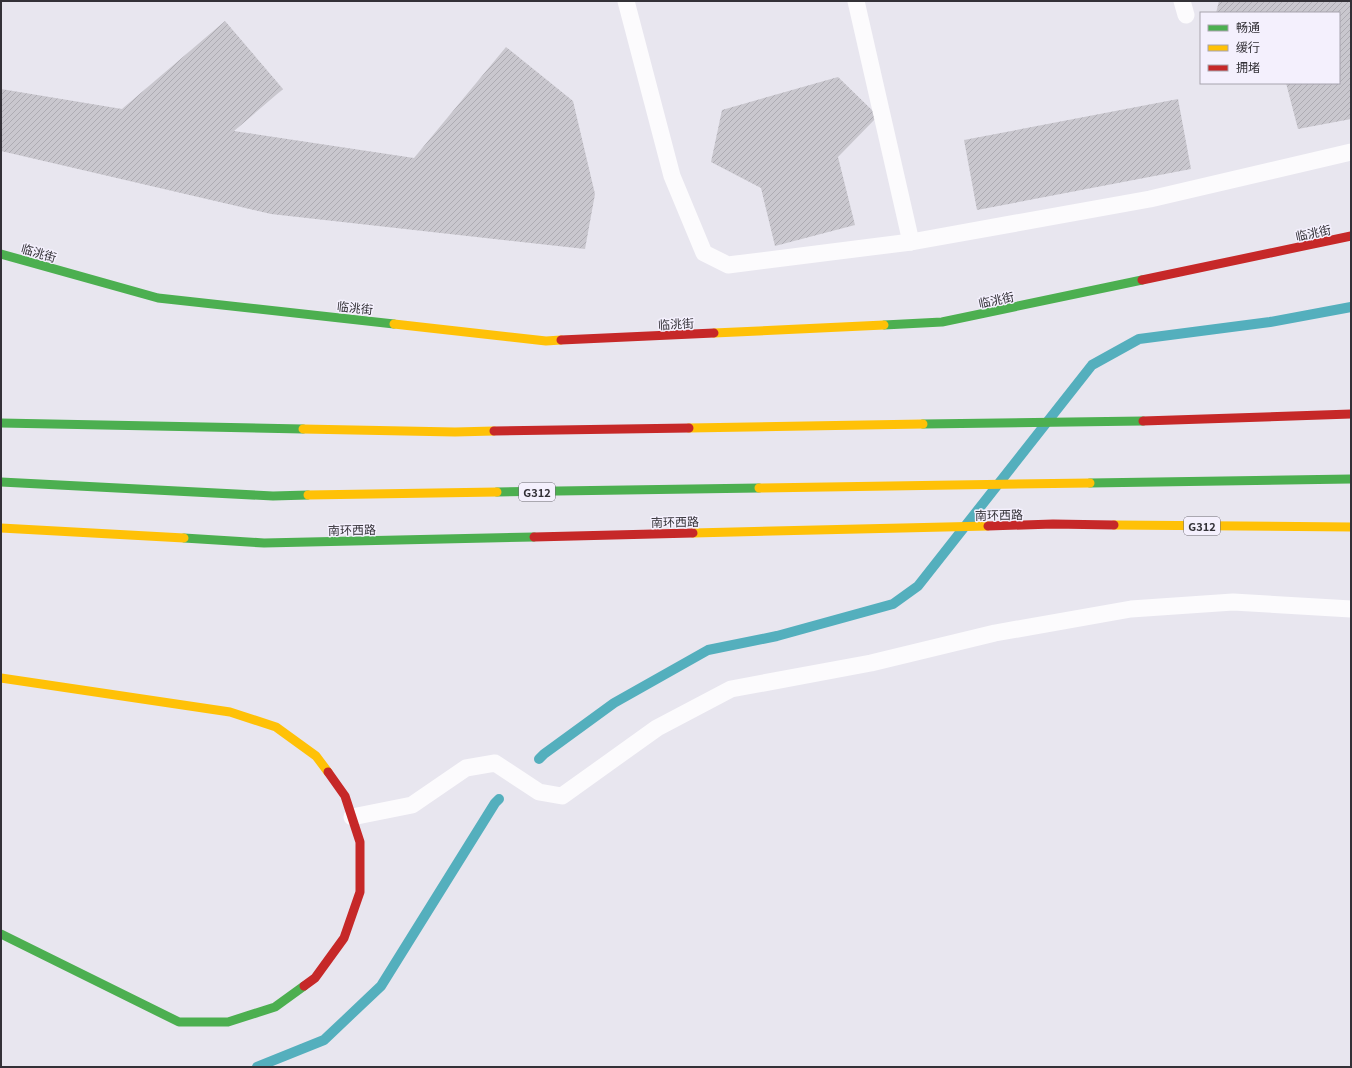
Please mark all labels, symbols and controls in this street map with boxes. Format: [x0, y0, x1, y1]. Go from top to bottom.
legend [1200, 12, 1340, 84]
text: 畅通 [1236, 18, 1260, 35]
text: 缓行 [1236, 38, 1260, 55]
text: 拥堵 [1236, 58, 1260, 75]
street label: 临洮街 [1294, 220, 1332, 244]
street label: 临洮街 [19, 239, 59, 265]
street label: 临洮街 [977, 287, 1015, 311]
street label: 临洮街 [336, 297, 374, 317]
street label: 临洮街 [658, 314, 694, 332]
road number: G312 [519, 483, 555, 501]
street label: 南环西路 [975, 505, 1023, 523]
street label: 南环西路 [651, 512, 699, 530]
road number: G312 [1184, 517, 1220, 535]
street label: 南环西路 [328, 520, 376, 538]

